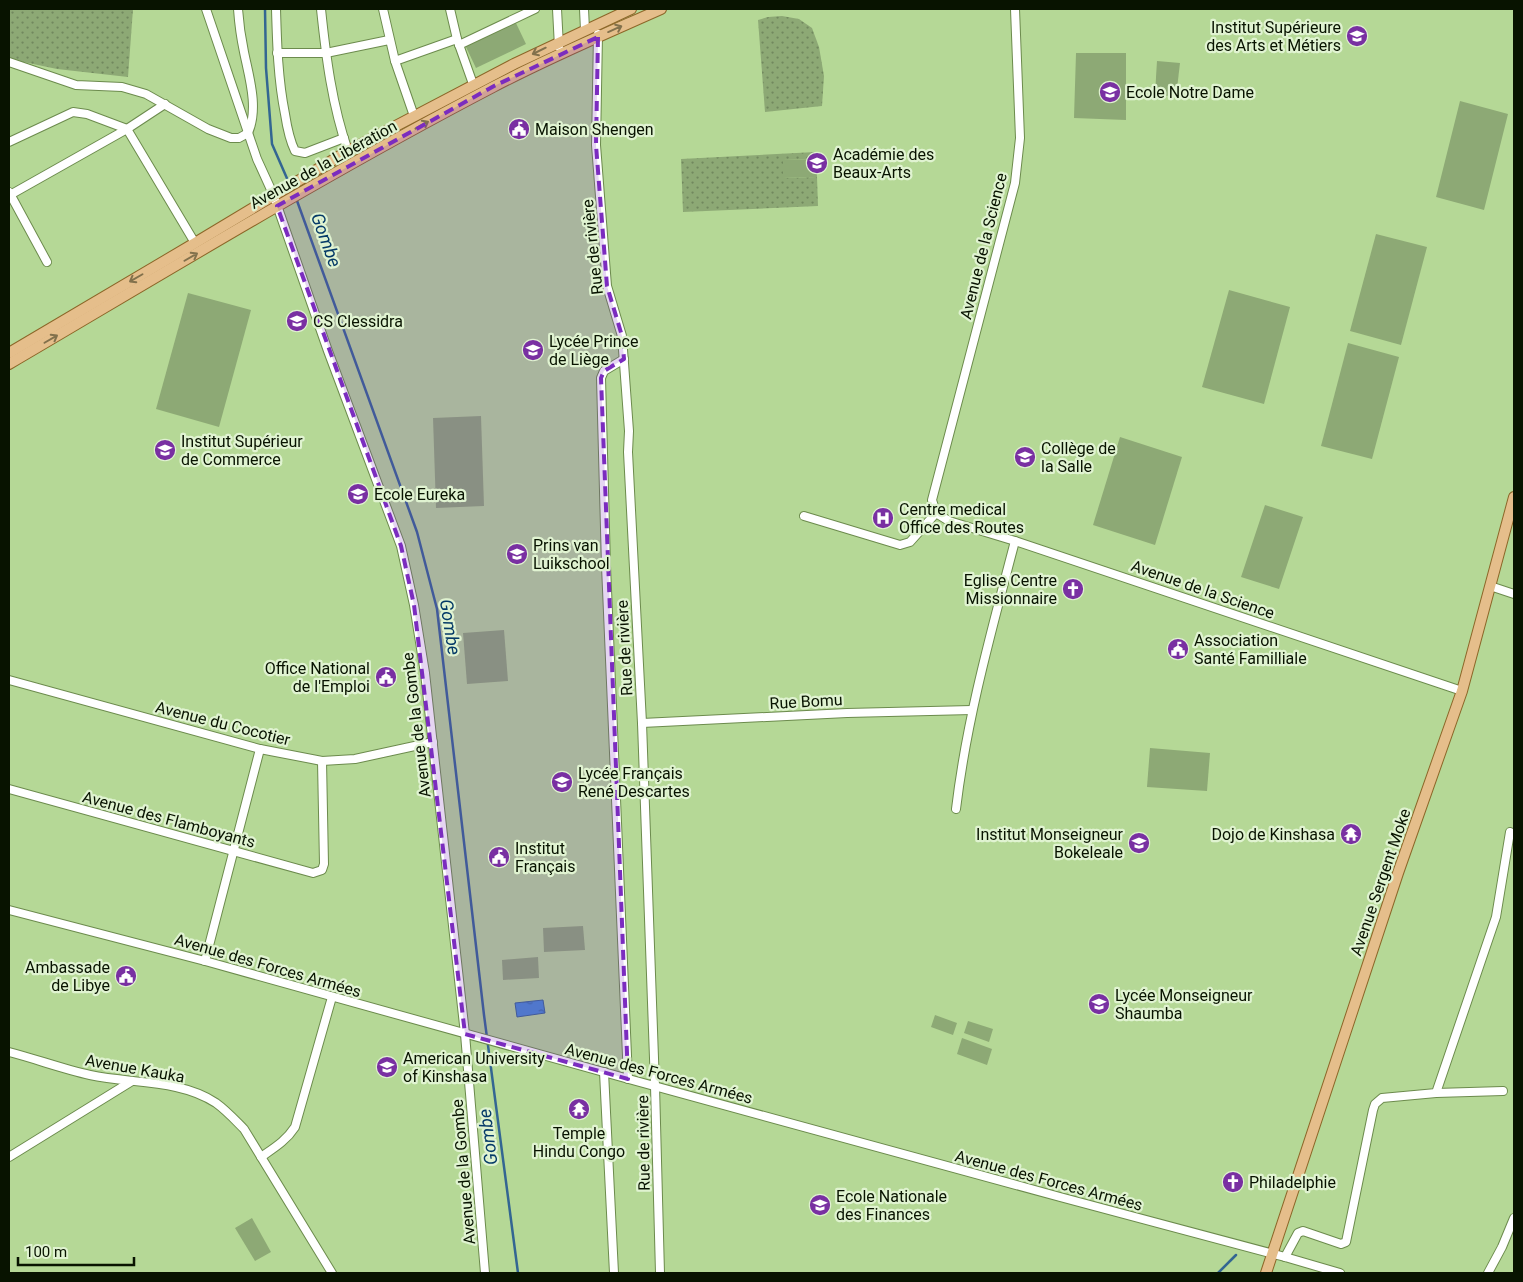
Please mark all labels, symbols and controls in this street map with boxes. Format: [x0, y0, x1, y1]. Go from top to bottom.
place label: Institut Supérieure des Arts et Métiers [1206, 18, 1341, 55]
one-way arrow [607, 24, 622, 34]
school or university icon: Institut Supérieure des Arts et Métiers [1345, 24, 1369, 48]
one-way arrow [532, 46, 547, 56]
school or university icon: Ecole Notre Dame [1098, 80, 1122, 104]
place label: Ecole Notre Dame [1126, 83, 1254, 102]
street label: Avenue de la Libération [246, 116, 400, 213]
public building icon: Maison Shengen [507, 117, 531, 141]
one-way arrow [415, 120, 429, 130]
place label: Maison Shengen [535, 120, 654, 139]
place label: Académie des Beaux-Arts [833, 145, 934, 182]
school or university icon: Académie des Beaux-Arts [805, 151, 829, 175]
street label: Avenue de la Science [956, 171, 1011, 321]
street label: Rue de rivière [578, 198, 607, 296]
water label: Gombe [307, 210, 346, 270]
one-way arrow [184, 252, 198, 262]
one-way arrow [129, 274, 143, 284]
school or university icon: CS Clessidra [285, 309, 309, 333]
place label: CS Clessidra [313, 312, 403, 331]
place label: Lycée Prince de Liège [549, 332, 638, 369]
one-way arrow [43, 334, 57, 344]
school or university icon: Lycée Prince de Liège [521, 338, 545, 362]
place label: Institut Supérieur de Commerce [181, 432, 303, 469]
school or university icon: Institut Supérieur de Commerce [153, 438, 177, 462]
place label: Collège de la Salle [1041, 439, 1116, 476]
school or university icon: Collège de la Salle [1013, 445, 1037, 469]
school or university icon: Ecole Eureka [346, 482, 370, 506]
place label: Ecole Eureka [374, 485, 465, 504]
place label: Centre medical Office des Routes [899, 500, 1024, 537]
hospital icon: Centre medical Office des Routes [871, 506, 895, 530]
place label: Prins van Luikschool [533, 536, 610, 573]
school or university icon: Prins van Luikschool [505, 542, 529, 566]
street label: Avenue de la Science [1129, 556, 1277, 623]
place label: Eglise Centre Missionnaire [964, 571, 1057, 608]
church icon: Eglise Centre Missionnaire [1061, 577, 1085, 601]
water label: Gombe [436, 598, 465, 656]
street label: Rue de rivière [613, 600, 636, 696]
place label: Association Santé Familliale [1194, 631, 1307, 668]
public building icon: Association Santé Familliale [1166, 637, 1190, 661]
street label: Avenue de la Gombe [398, 651, 435, 798]
place label: Office National de l'Emploi [265, 659, 370, 696]
public building icon: Office National de l'Emploi [374, 665, 398, 689]
street label: Rue Bomu [769, 690, 843, 713]
street label: Avenue du Cocotier [154, 698, 293, 750]
place label: Lycée Français René Descartes [578, 764, 690, 801]
school or university icon: Lycée Français René Descartes [550, 770, 574, 794]
street label: Avenue des Flamboyants [80, 787, 257, 852]
street label: Avenue Sergent Moke [1346, 806, 1415, 958]
temple icon: Dojo de Kinshasa [1339, 822, 1363, 846]
place label: Institut Monseigneur Bokeleale [976, 825, 1124, 862]
place label: Dojo de Kinshasa [1211, 825, 1335, 844]
school or university icon: Institut Monseigneur Bokeleale [1127, 831, 1151, 855]
place label: Institut Français [515, 839, 576, 876]
public building icon: Institut Français [487, 845, 511, 869]
street label: Avenue des Forces Armées [172, 930, 363, 1001]
place label: Ambassade de Libye [25, 958, 110, 995]
public building icon: Ambassade de Libye [114, 964, 138, 988]
place label: Lycée Monseigneur Shaumba [1115, 986, 1253, 1023]
school or university icon: Lycée Monseigneur Shaumba [1087, 992, 1111, 1016]
street label: Avenue des Forces Armées [563, 1039, 755, 1108]
place label: American University of Kinshasa [403, 1049, 545, 1086]
street label: Avenue Kauka [84, 1050, 186, 1087]
school or university icon: American University of Kinshasa [375, 1055, 399, 1079]
street label: Rue de rivière [633, 1095, 654, 1191]
temple icon: Temple Hindu Congo [567, 1097, 591, 1121]
street label: Avenue de la Gombe [448, 1098, 479, 1245]
water label: Gombe [474, 1108, 501, 1166]
place label: Temple Hindu Congo [533, 1124, 625, 1161]
street label: Avenue des Forces Armées [953, 1146, 1145, 1215]
church icon: Philadelphie [1221, 1170, 1245, 1194]
place label: Philadelphie [1249, 1173, 1336, 1192]
place label: Ecole Nationale des Finances [836, 1187, 947, 1224]
school or university icon: Ecole Nationale des Finances [808, 1193, 832, 1217]
scale bar [18, 1234, 134, 1266]
text: 100 m [25, 1243, 67, 1261]

